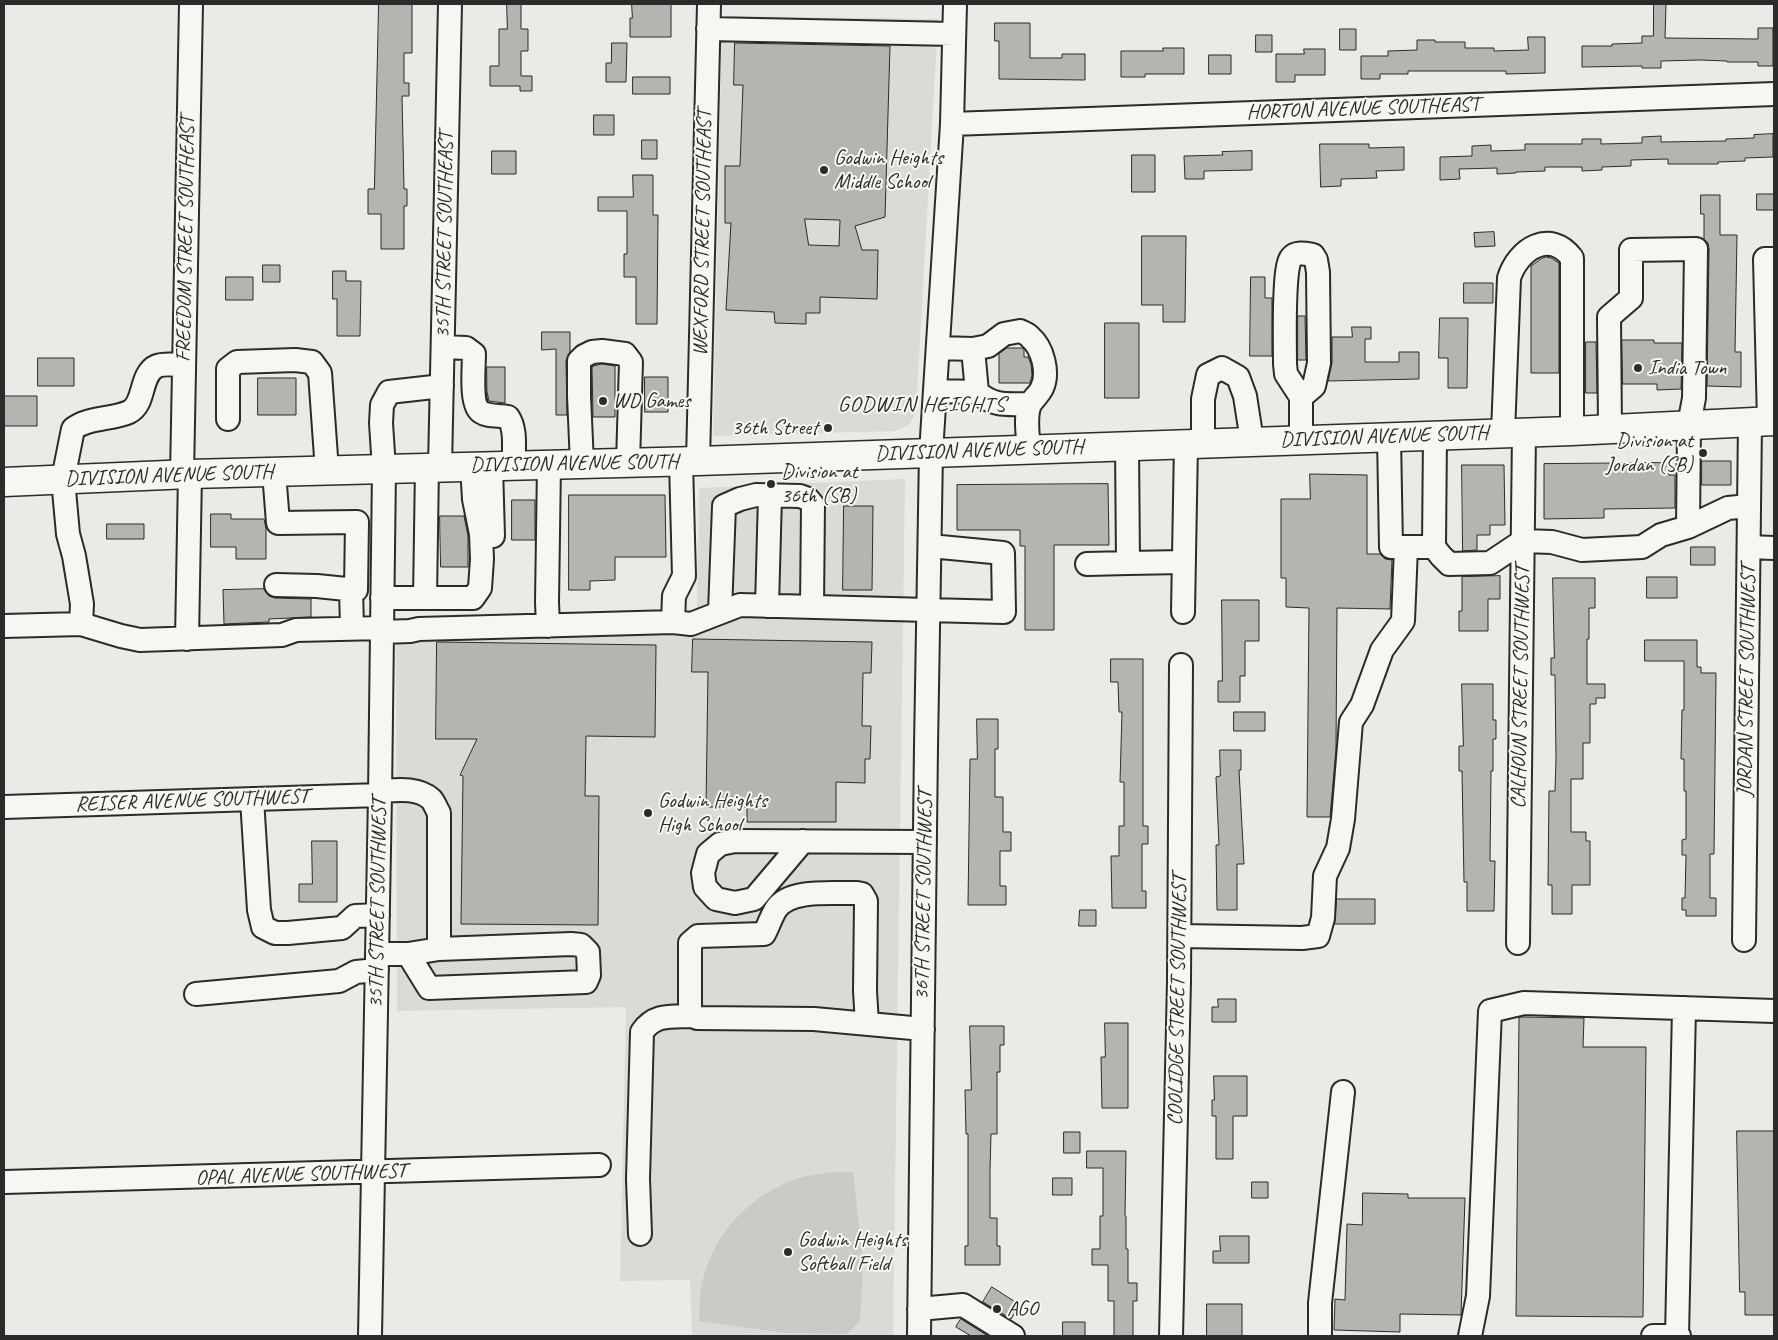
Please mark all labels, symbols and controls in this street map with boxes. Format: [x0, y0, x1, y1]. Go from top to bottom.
street label: HORTON AVENUE SOUTHEAST [1246, 92, 1480, 126]
street label: WEXFORD STREET SOUTHEAST [688, 110, 718, 356]
street label: FREEDOM STREET SOUTHEAST [171, 116, 201, 362]
street label: 35TH STREET SOUTHEAST [431, 132, 459, 338]
place label: Godwin Heights Middle School [834, 145, 943, 195]
marker: Godwin Heights Middle School [818, 164, 830, 176]
place label: India Town [1648, 355, 1727, 381]
marker: India Town [1632, 362, 1644, 374]
place label: WD Games [613, 388, 690, 414]
district label: GODWIN HEIGHTS [837, 392, 1007, 418]
marker: WD Games [597, 395, 609, 407]
place label: 36th Street [732, 415, 818, 441]
street label: DIVISION AVENUE SOUTH [1280, 421, 1488, 453]
marker: 36th Street [822, 422, 834, 434]
place label: Division at Jordan (SB) [1606, 428, 1693, 478]
street label: DIVISION AVENUE SOUTH [875, 435, 1083, 467]
marker: Division at Jordan (SB) [1697, 447, 1709, 459]
street label: DIVISION AVENUE SOUTH [470, 450, 678, 478]
place label: Division at 36th (SB) [781, 459, 858, 509]
street label: DIVISION AVENUE SOUTH [65, 460, 273, 492]
marker: Division at 36th (SB) [765, 478, 777, 490]
street label: CALHOUN STREET SOUTHWEST [1506, 565, 1536, 809]
street label: JORDAN STREET SOUTHWEST [1732, 565, 1762, 797]
street label: REISER AVENUE SOUTHWEST [75, 784, 309, 818]
place label: Godwin Heights High School [658, 788, 767, 838]
street label: 36TH STREET SOUTHWEST [910, 790, 938, 1000]
street label: 35TH STREET SOUTHWEST [364, 798, 392, 1008]
marker: Godwin Heights High School [642, 807, 654, 819]
street label: COOLIDGE STREET SOUTHWEST [1163, 874, 1193, 1126]
street label: OPAL AVENUE SOUTHWEST [195, 1159, 407, 1191]
place label: Godwin Heights Softball Field [798, 1227, 907, 1277]
marker: Godwin Heights Softball Field [782, 1246, 794, 1258]
place label: AGO [1007, 1296, 1038, 1322]
marker: AGO [991, 1303, 1003, 1315]

